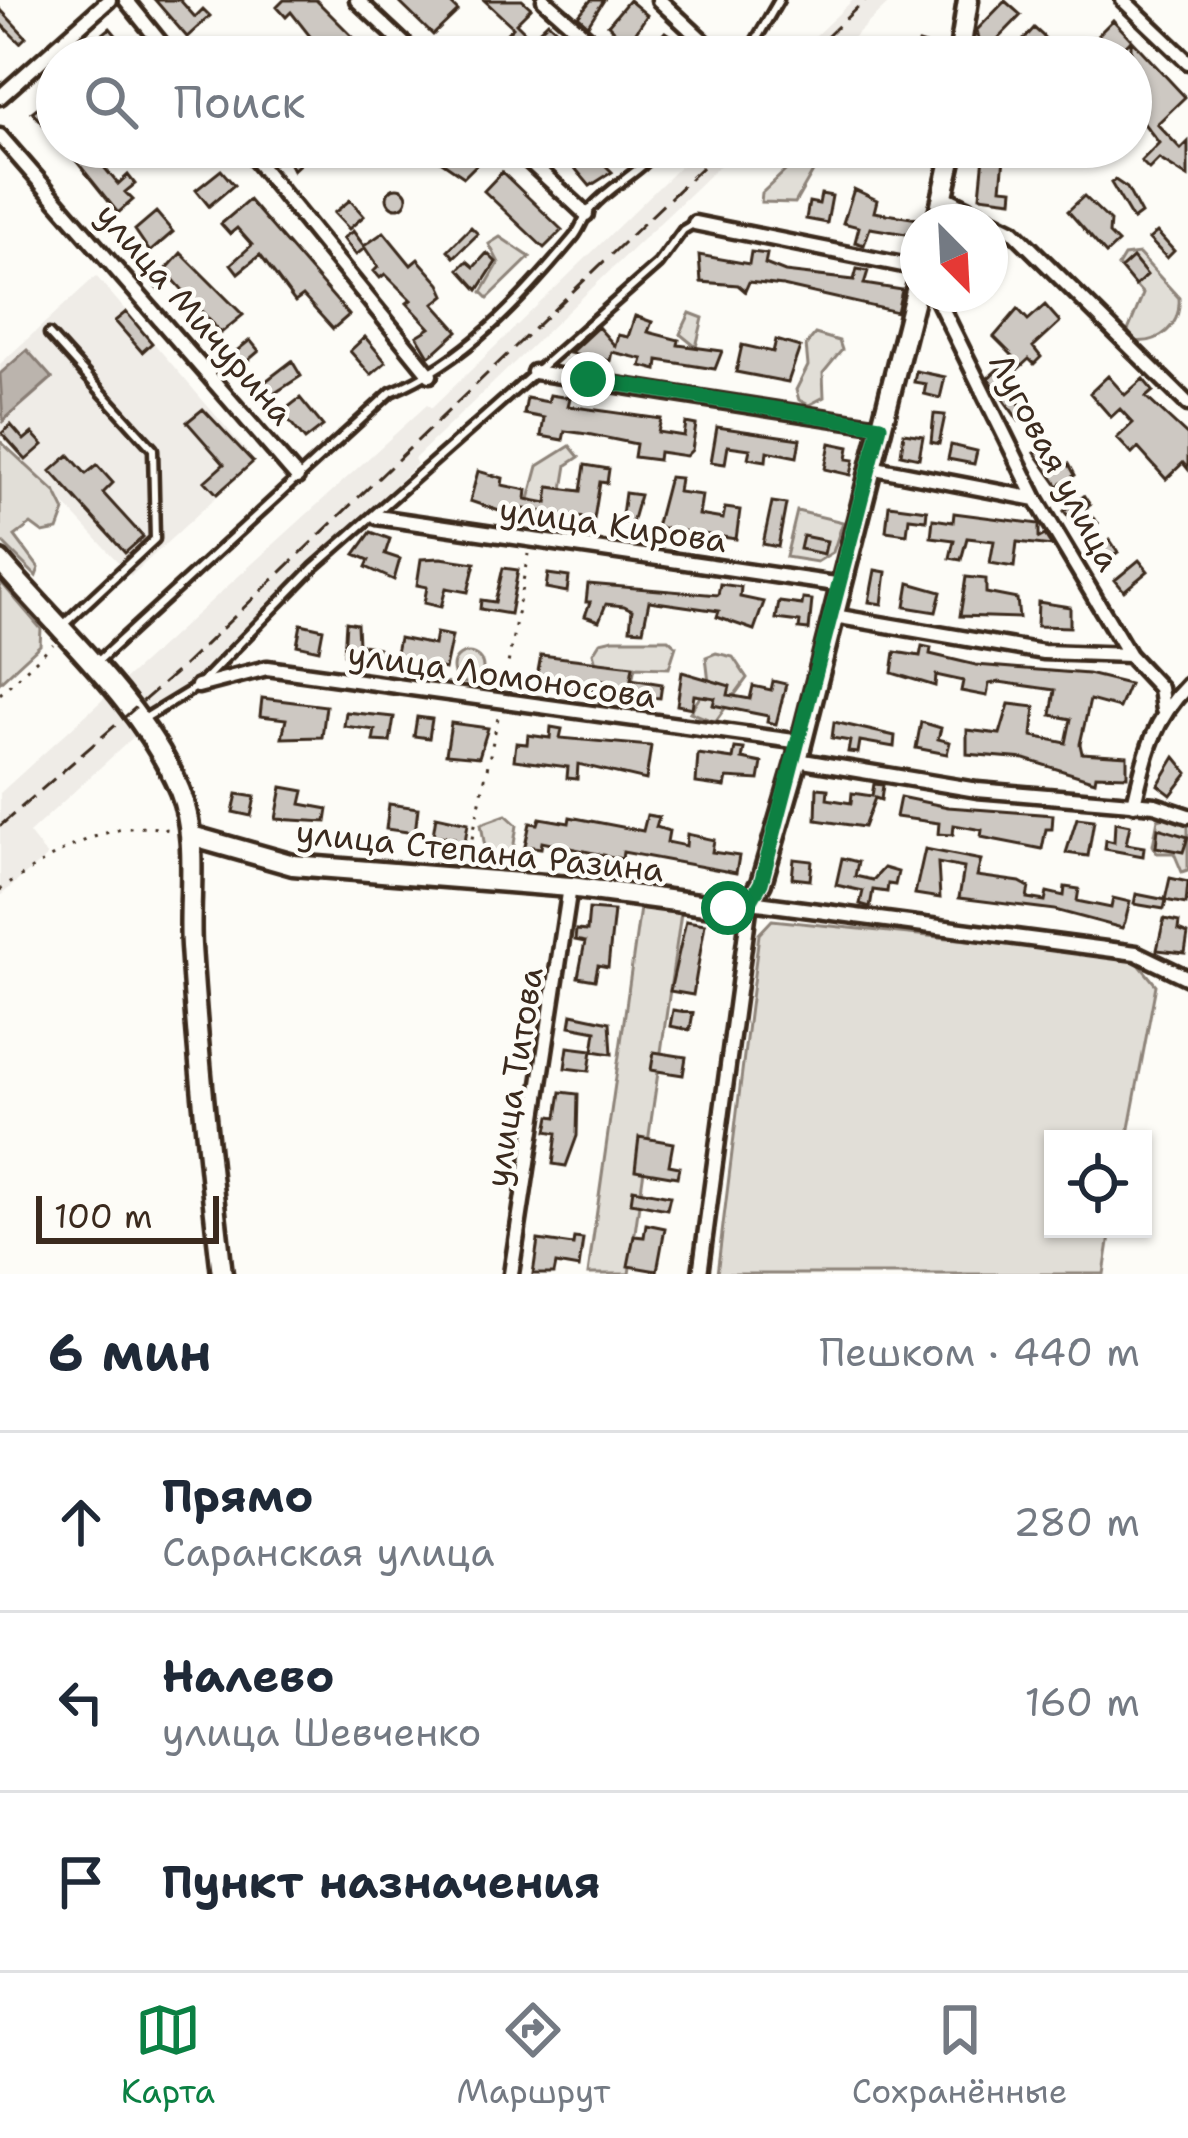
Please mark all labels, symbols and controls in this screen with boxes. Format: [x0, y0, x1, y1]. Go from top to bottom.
search box [36, 36, 1152, 168]
icon: search [78, 69, 144, 135]
text: Поиск [174, 72, 305, 132]
street label: улица Мичурина [86, 193, 304, 435]
north arrow [900, 204, 1008, 312]
street label: Луговая улица [979, 345, 1131, 579]
route end [561, 352, 615, 406]
street label: улица Кирова [496, 487, 730, 563]
street label: улица Ломоносова [345, 631, 659, 719]
street label: улица Степана Разина [294, 809, 666, 893]
route start [701, 881, 755, 935]
street label: улица Титова [474, 964, 554, 1190]
map controls [1044, 1130, 1152, 1238]
button: locate [1044, 1130, 1152, 1238]
scale bar [36, 1190, 219, 1243]
text: 100 m [54, 1194, 153, 1239]
text: 6 мин [48, 1318, 212, 1386]
text: Пешком · 440 m [819, 1326, 1140, 1378]
text: Прямо [162, 1466, 313, 1526]
icon: ahead [48, 1489, 114, 1555]
text: 280 m [1013, 1496, 1140, 1548]
text: Саранская улица [162, 1526, 494, 1578]
text: Налево [162, 1646, 335, 1706]
icon: left [48, 1669, 114, 1735]
text: 160 m [1025, 1676, 1140, 1728]
text: улица Шевченко [162, 1706, 481, 1758]
icon: arrive [48, 1849, 114, 1915]
text: Пункт назначения [162, 1852, 601, 1912]
tab: Карта [121, 1997, 215, 2114]
tab: Маршрут [456, 1997, 610, 2114]
tab: Сохранённые [852, 1997, 1067, 2114]

